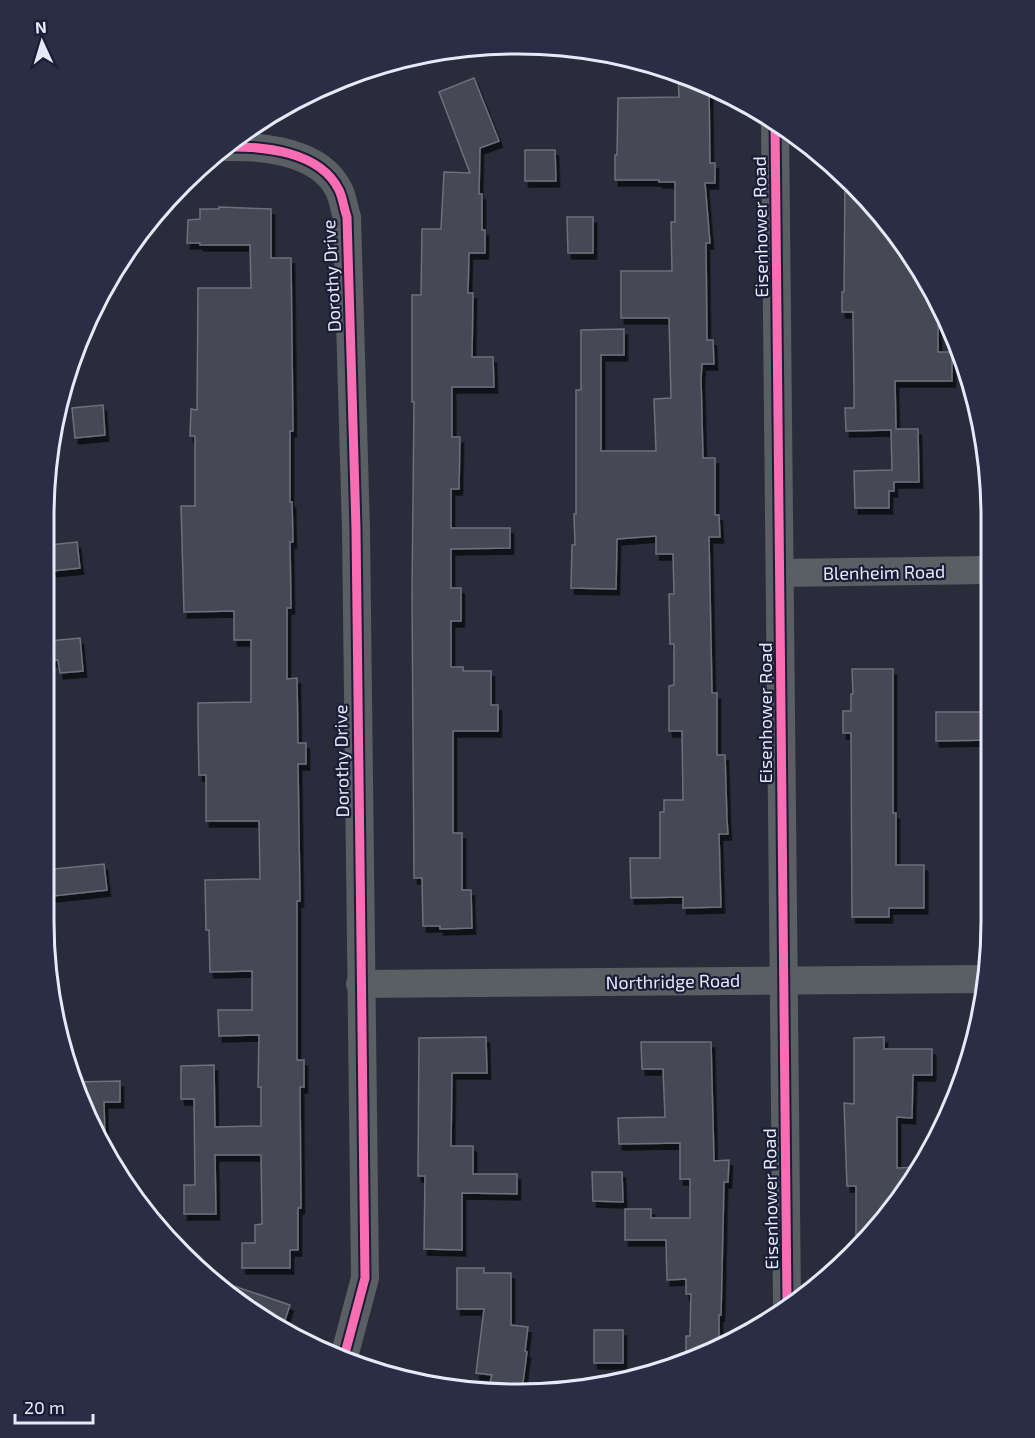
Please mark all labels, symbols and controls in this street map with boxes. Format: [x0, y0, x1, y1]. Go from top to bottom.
north arrow [12, 12, 72, 72]
text: N [34, 17, 47, 36]
street label: Eisenhower Road [748, 156, 772, 298]
street label: Dorothy Drive [317, 219, 345, 333]
street label: Blenheim Road [823, 560, 945, 584]
street label: Eisenhower Road [754, 642, 776, 784]
street label: Dorothy Drive [329, 705, 353, 817]
street label: Northridge Road [606, 969, 740, 993]
street label: Eisenhower Road [758, 1128, 782, 1270]
scale bar [15, 1387, 93, 1425]
text: 20 m [24, 1396, 65, 1418]

